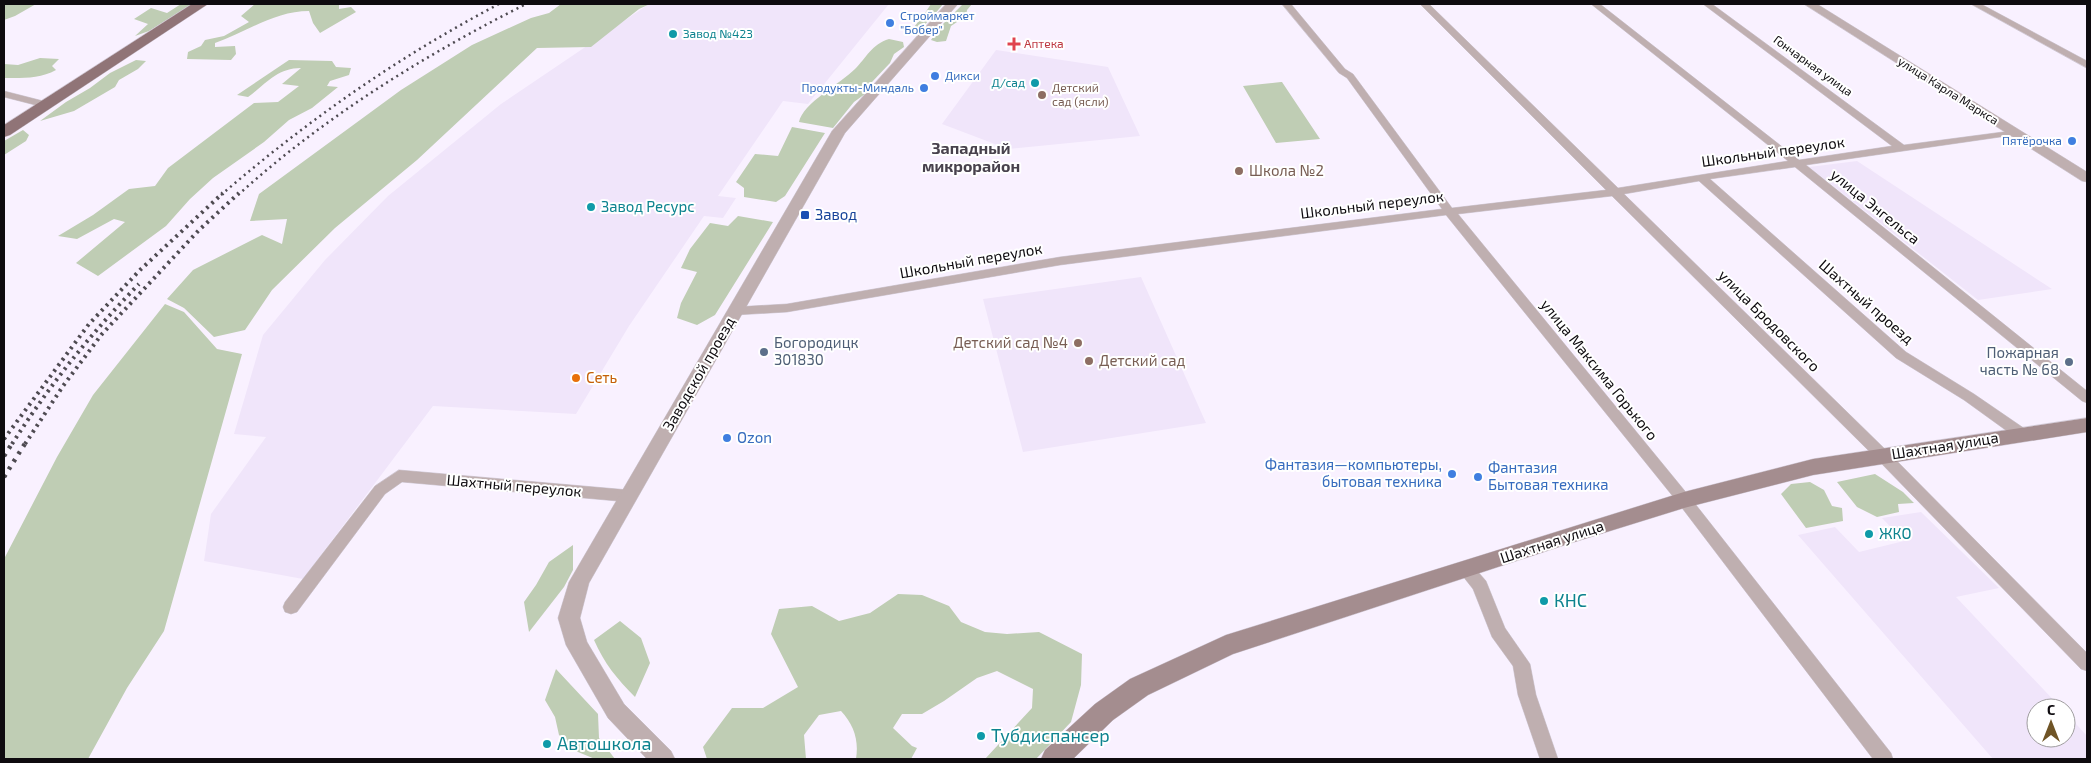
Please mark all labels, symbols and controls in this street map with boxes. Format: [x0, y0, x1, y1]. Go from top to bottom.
place label: Строймаркет "Бобер" [900, 8, 975, 36]
marker: Строймаркет "Бобер" [884, 17, 896, 29]
place label: Завод №423 [683, 26, 753, 40]
marker: Завод №423 [667, 28, 679, 40]
street label: Гончарная улица [1771, 32, 1856, 99]
place label: Аптека [1024, 36, 1064, 50]
marker: Аптека [1008, 38, 1020, 50]
street label: улица Карла Маркса [1895, 53, 2001, 128]
place label: Дикси [945, 68, 980, 82]
marker: Дикси [929, 70, 941, 82]
place label: Д/сад [991, 75, 1025, 89]
marker: Д/сад [1029, 77, 1041, 89]
place label: Продукты-Миндаль [801, 80, 914, 95]
place label: Детский сад (ясли) [1052, 80, 1109, 108]
marker: Продукты-Миндаль [918, 82, 930, 94]
marker: Детский сад (ясли) [1036, 89, 1048, 101]
street label: Школьный переулок [1700, 132, 1846, 171]
place label: Пятёрочка [2002, 133, 2062, 147]
marker: Пятёрочка [2066, 135, 2078, 147]
district label: Западный микрорайон [922, 138, 1020, 175]
place label: Школа №2 [1249, 161, 1324, 179]
marker: Школа №2 [1233, 165, 1245, 177]
street label: улица Энгельса [1827, 165, 1924, 248]
street label: Школьный переулок [1299, 186, 1445, 223]
place label: Завод Ресурс [601, 197, 695, 216]
marker: Завод Ресурс [585, 201, 597, 213]
place label: Завод [815, 205, 857, 223]
marker: Завод [799, 209, 811, 221]
street label: Школьный переулок [898, 239, 1044, 282]
street label: Шахтный проезд [1816, 255, 1918, 347]
street label: улица Бродовского [1714, 266, 1824, 376]
street label: улица Максима Горького [1537, 295, 1662, 444]
street label: Заводской проезд [658, 313, 738, 434]
place label: Богородицк 301830 [774, 333, 859, 368]
place label: Детский сад №4 [953, 333, 1068, 351]
marker: Детский сад №4 [1072, 337, 1084, 349]
place label: Пожарная часть № 68 [1980, 343, 2059, 378]
marker: Богородицк 301830 [758, 346, 770, 358]
place label: Детский сад [1099, 351, 1185, 369]
marker: Детский сад [1083, 355, 1095, 367]
marker: Пожарная часть № 68 [2063, 356, 2075, 368]
place label: Сеть [586, 368, 618, 386]
marker: Сеть [570, 372, 582, 384]
place label: Ozon [737, 428, 772, 446]
street label: Шахтная улица [1890, 428, 2000, 463]
marker: Ozon [721, 432, 733, 444]
place label: Фантазия—компьютеры, бытовая техника [1265, 455, 1442, 490]
place label: Фантазия Бытовая техника [1488, 458, 1609, 493]
marker: Фантазия—компьютеры, бытовая техника [1446, 468, 1458, 480]
street label: Шахтный переулок [446, 470, 582, 501]
marker: Фантазия Бытовая техника [1472, 471, 1484, 483]
street label: Шахтная улица [1498, 516, 1606, 567]
place label: ЖКО [1879, 524, 1912, 542]
marker: ЖКО [1863, 528, 1875, 540]
place label: КНС [1554, 589, 1587, 611]
marker: КНС [1538, 595, 1550, 607]
north arrow [2026, 698, 2076, 748]
text: С [2047, 701, 2055, 718]
place label: Тубдиспансер [991, 724, 1110, 746]
marker: Тубдиспансер [975, 730, 987, 742]
place label: Автошкола [557, 732, 651, 754]
marker: Автошкола [541, 738, 553, 750]

